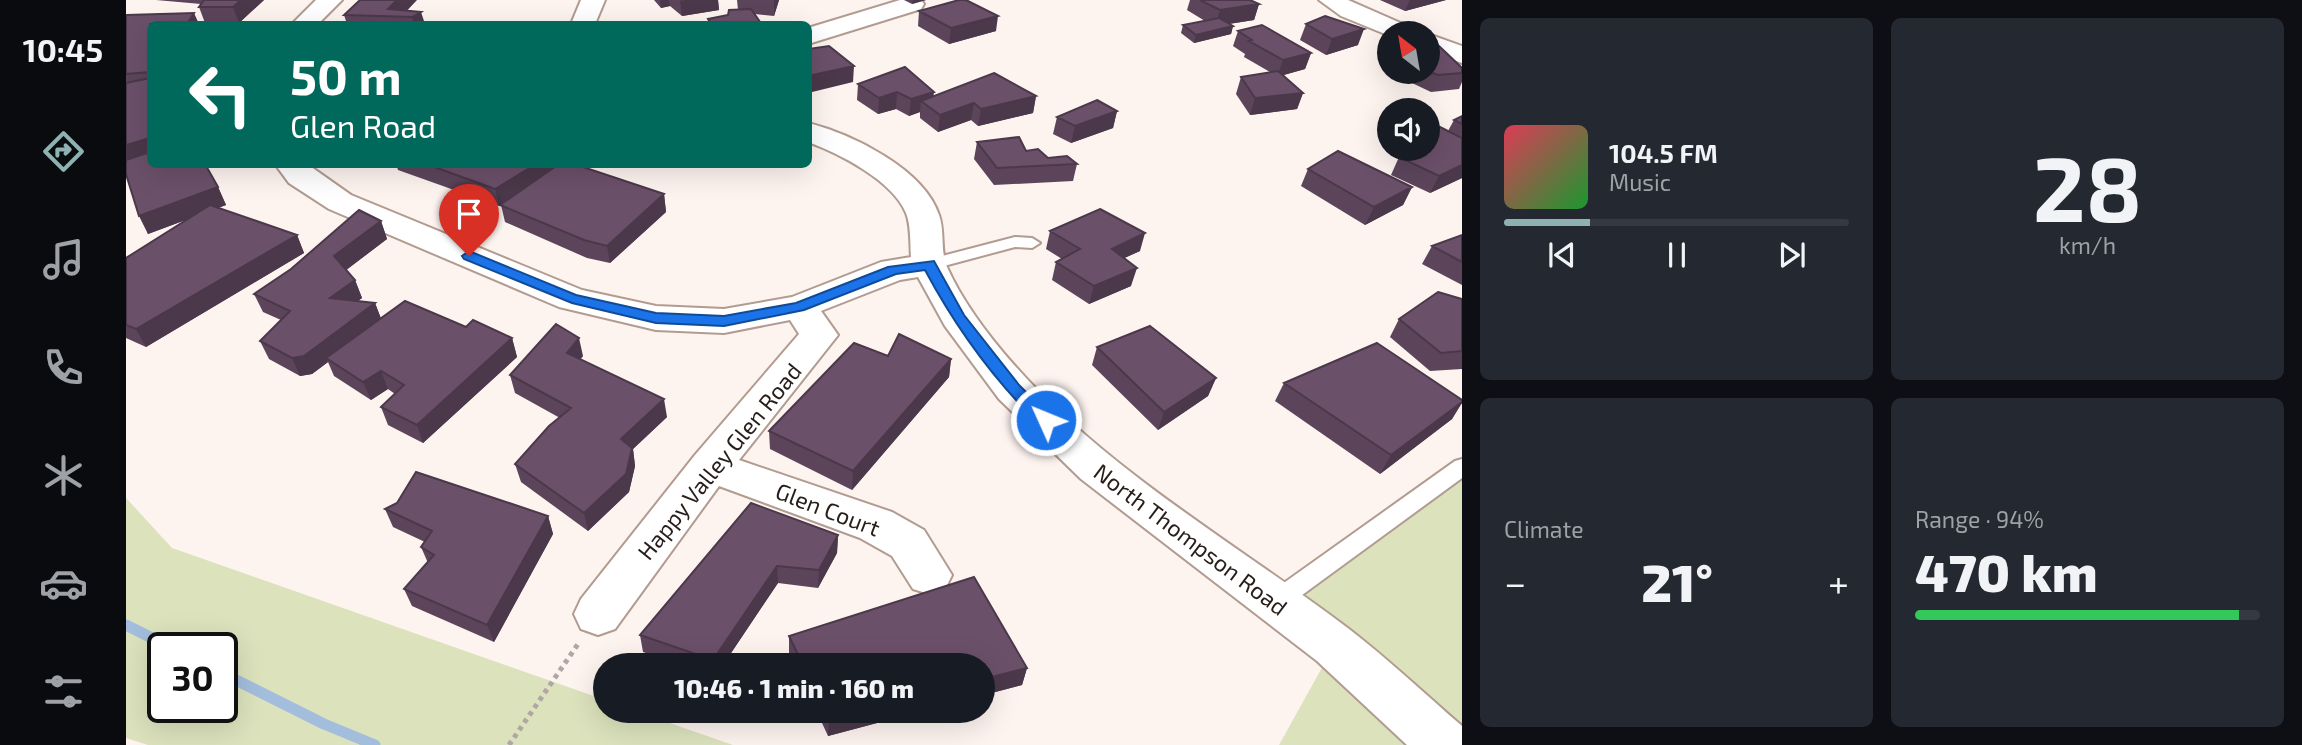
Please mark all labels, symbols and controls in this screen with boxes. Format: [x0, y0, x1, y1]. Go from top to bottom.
north arrow [1377, 21, 1440, 84]
map controls [1377, 21, 1440, 161]
text: 10:45 [23, 30, 103, 68]
text: 50 m [290, 46, 402, 105]
icon: left [175, 49, 266, 140]
button: sound [1377, 98, 1440, 161]
text: Glen Road [290, 106, 436, 144]
icon: directions [39, 127, 88, 176]
text: 28 [2033, 131, 2142, 240]
text: 104.5 FM [1609, 137, 1718, 168]
text: Music [1609, 168, 1671, 196]
pin [439, 184, 499, 256]
icon: arrive [450, 195, 488, 233]
text: km/h [2059, 231, 2116, 259]
icon: music [39, 235, 88, 284]
icon: previous [1543, 236, 1581, 274]
icon: pause [1658, 236, 1696, 274]
icon: next [1773, 236, 1811, 274]
icon: phone [39, 343, 88, 392]
street label: Happy Valley Glen Road [631, 357, 807, 565]
position arrow [1009, 383, 1083, 457]
icon: climate [39, 451, 88, 500]
street label: North Thompson Road [1089, 457, 1293, 621]
street label: Glen Court [772, 476, 884, 542]
text: Range · 94% [1915, 505, 2044, 533]
text: Climate [1504, 515, 1584, 543]
text: 470 km [1915, 540, 2098, 602]
text: 21° [1641, 550, 1713, 612]
icon: car [39, 559, 88, 608]
text: − [1504, 559, 1526, 605]
text: + [1828, 559, 1849, 605]
speed limit sign: 30 [147, 632, 238, 723]
icon: filters [39, 667, 88, 716]
text: 10:46 · 1 min · 160 m [674, 672, 914, 703]

